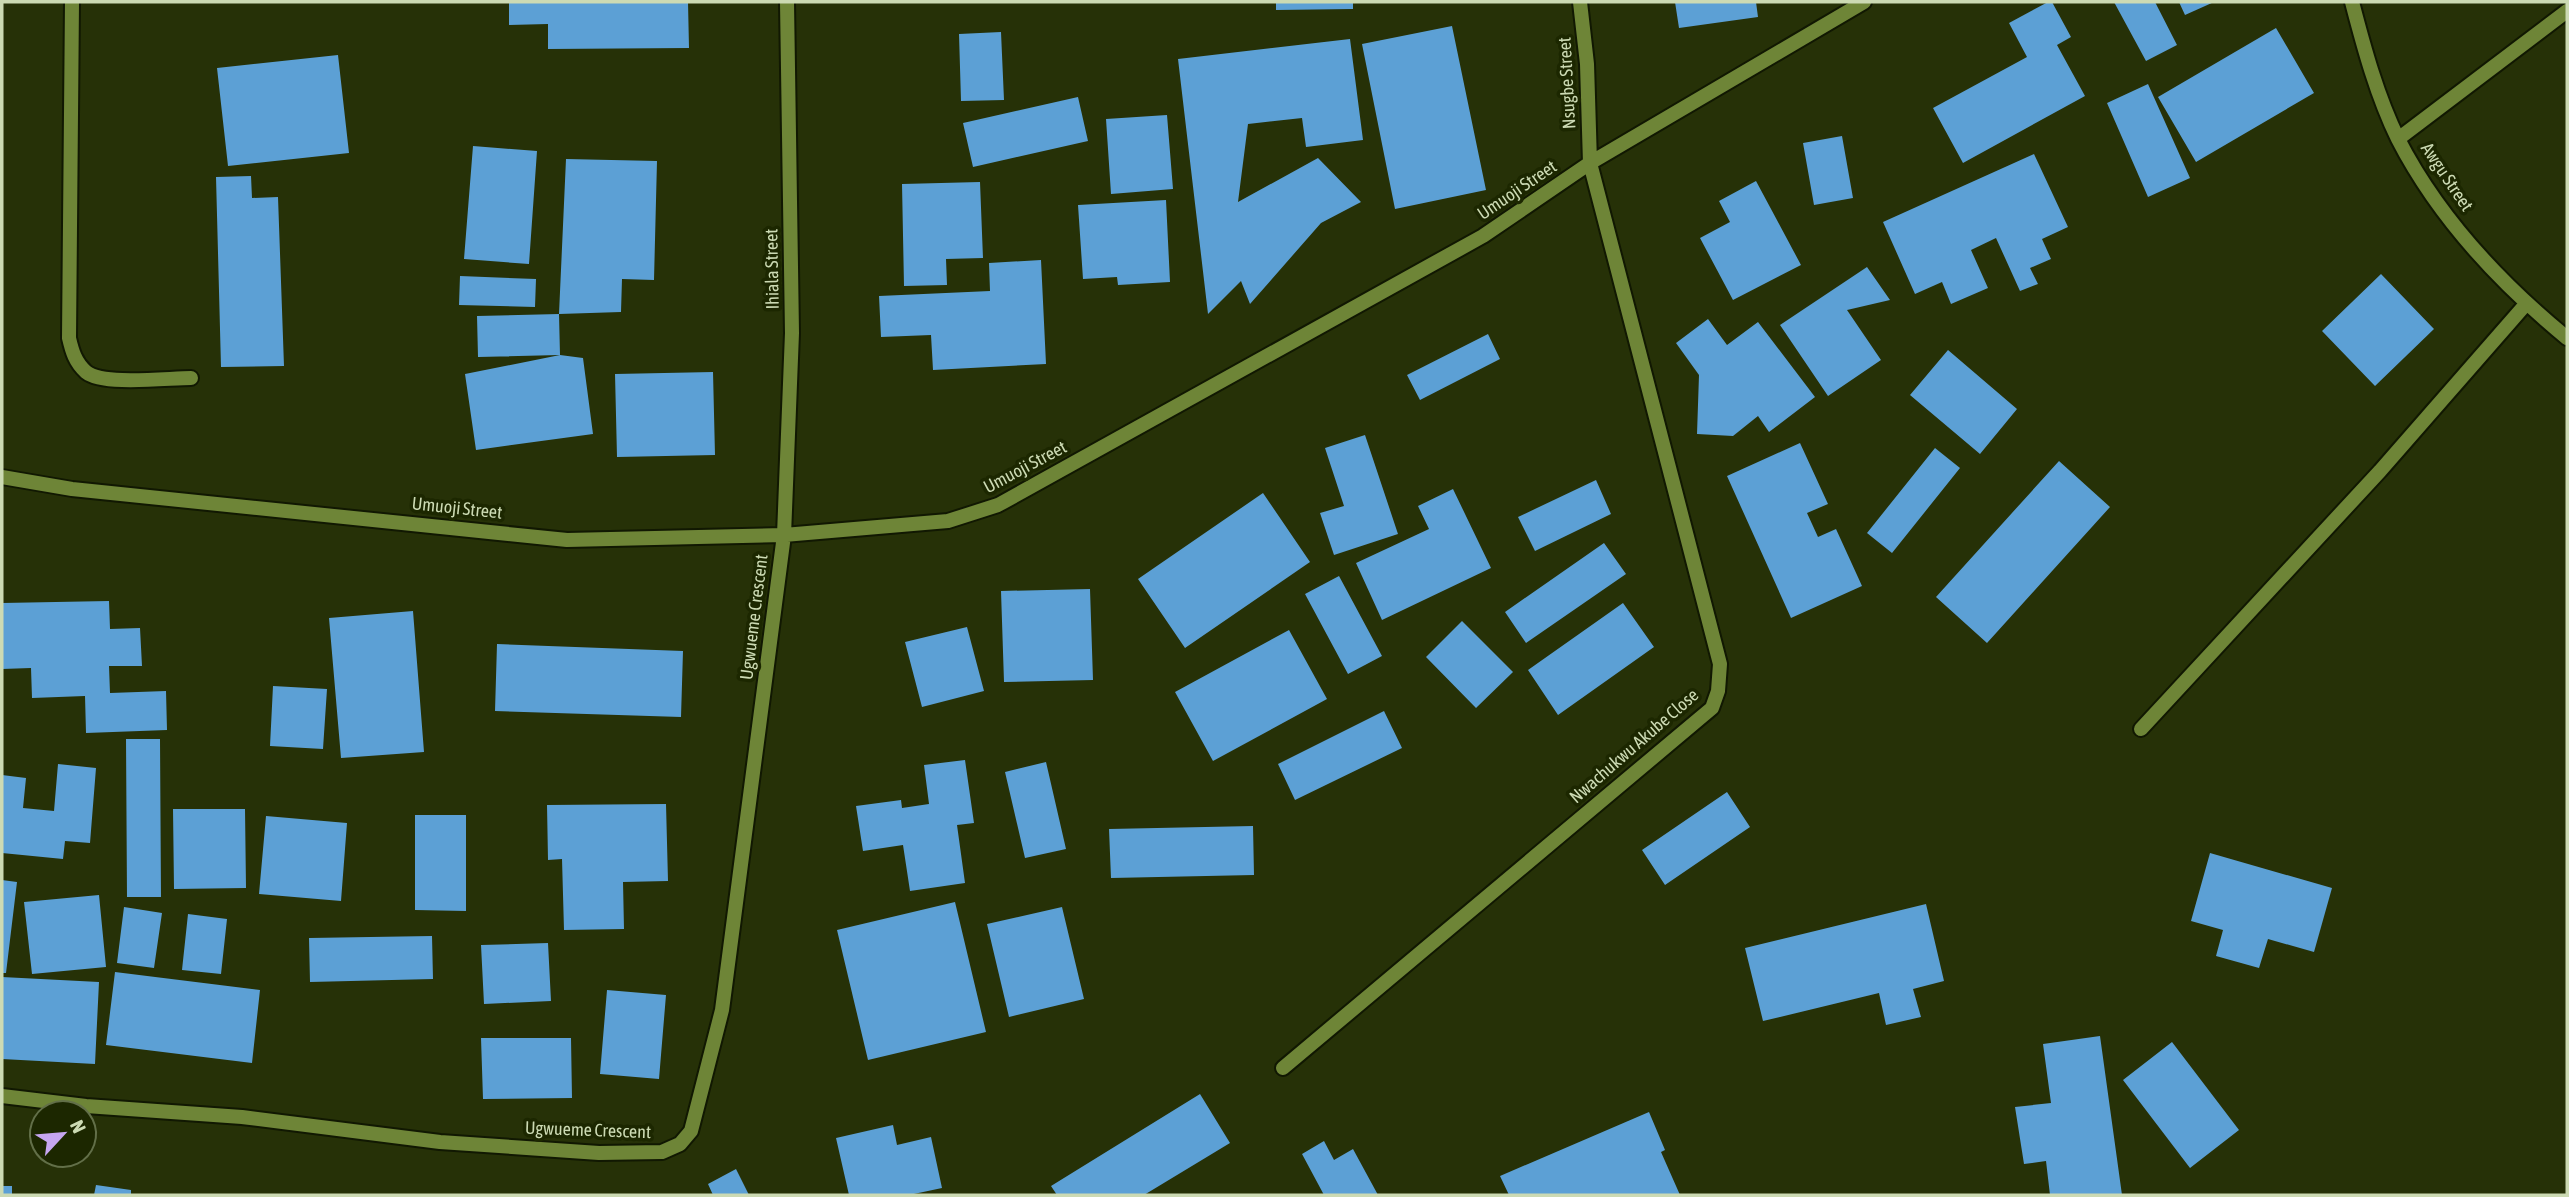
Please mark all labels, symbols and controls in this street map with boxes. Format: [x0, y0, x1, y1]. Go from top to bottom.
street label: Nsugbe Street [1554, 37, 1579, 130]
street label: Awgu Street [2417, 139, 2478, 215]
street label: Umuoji Street [1473, 155, 1560, 224]
street label: Ihiala Street [760, 228, 783, 310]
street label: Umuoji Street [980, 436, 1070, 497]
street label: Umuoji Street [411, 492, 503, 523]
street label: Ugwueme Crescent [735, 553, 772, 681]
street label: Nwachukwu Akube Close [1565, 684, 1702, 807]
north arrow [28, 1099, 98, 1169]
text: N [66, 1117, 91, 1136]
street label: Ugwueme Crescent [525, 1117, 651, 1142]

